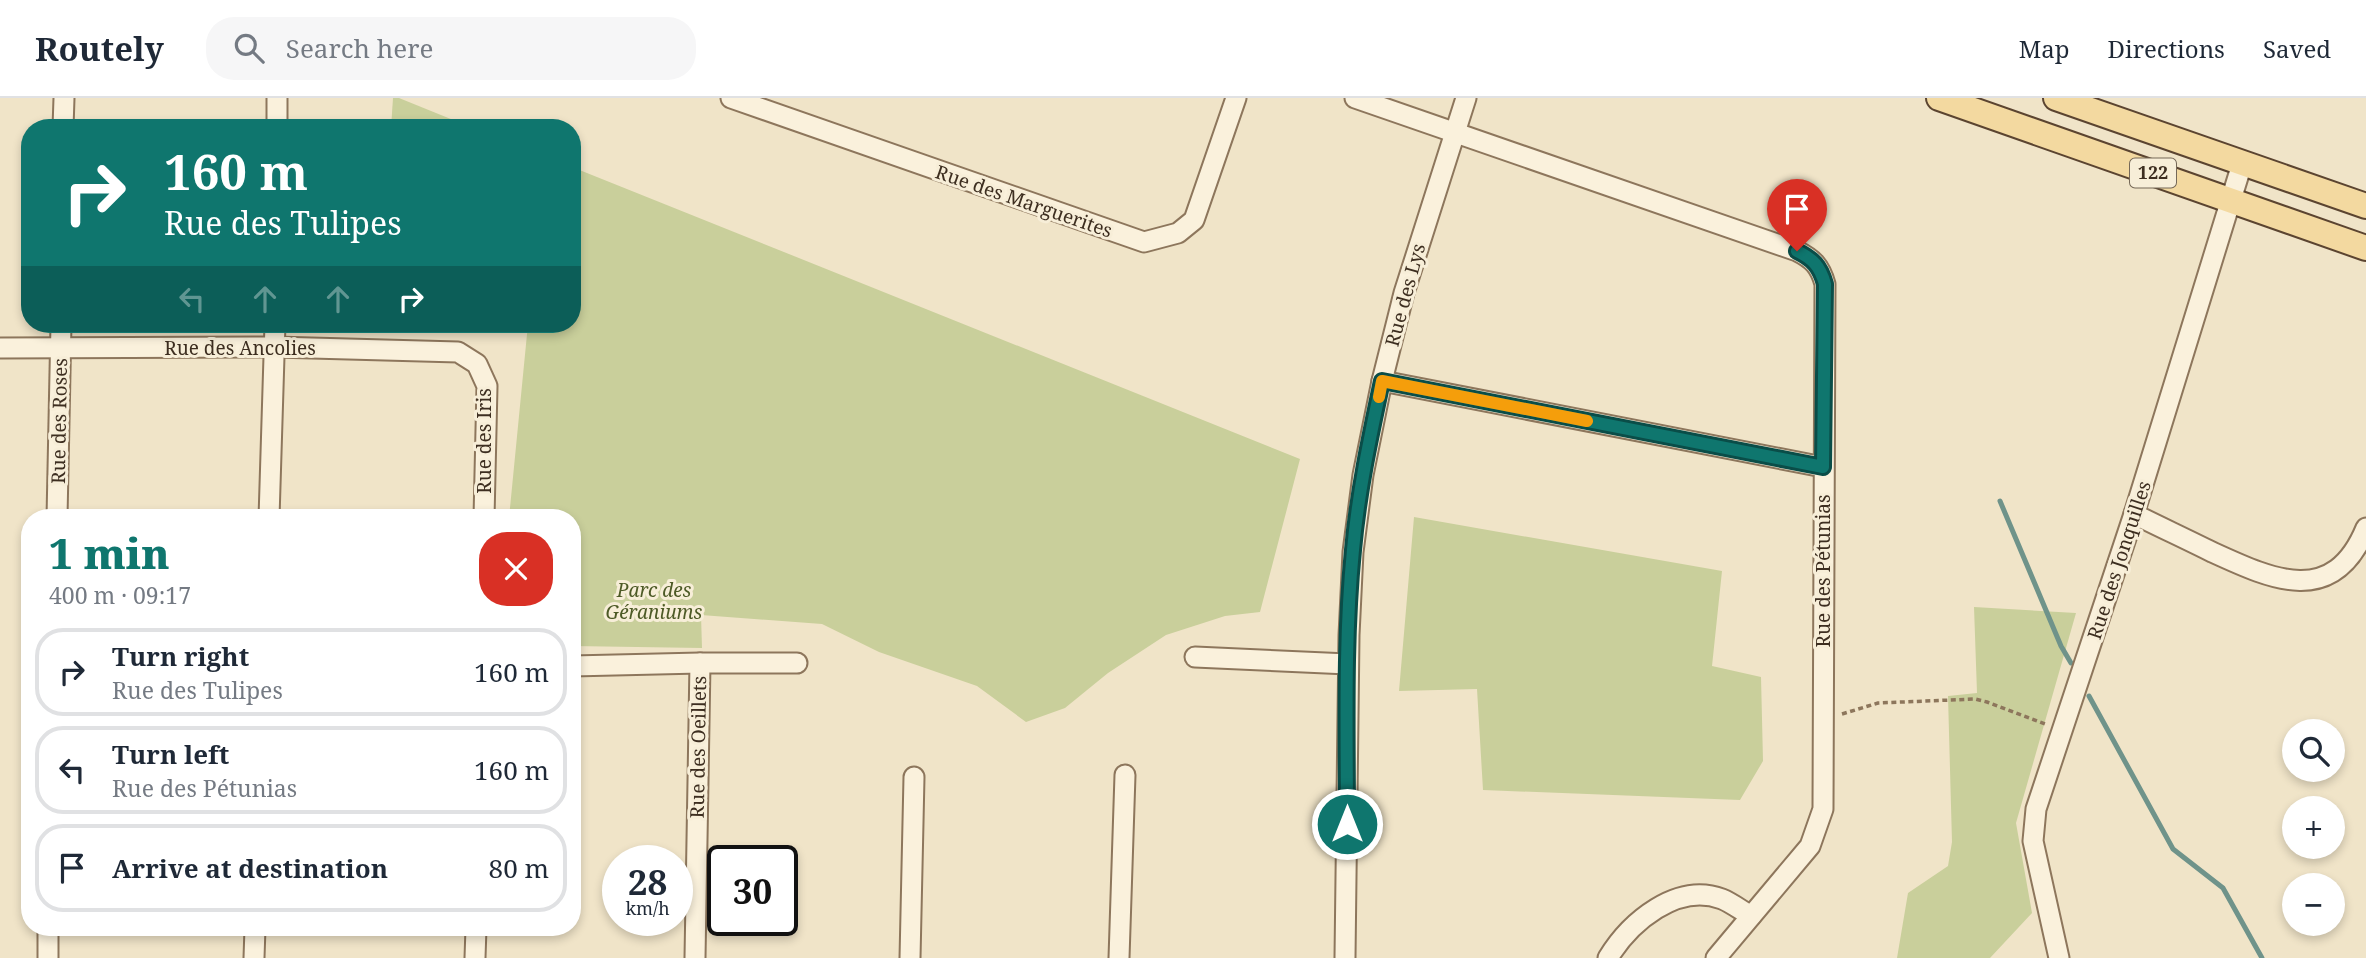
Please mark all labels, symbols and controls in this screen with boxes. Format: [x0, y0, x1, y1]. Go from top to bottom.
search box [206, 17, 696, 80]
text: Routely [35, 26, 164, 71]
icon: search [230, 29, 268, 67]
text: Search here [286, 30, 433, 66]
text: Map [2019, 32, 2070, 65]
text: Directions [2108, 32, 2225, 65]
text: Saved [2263, 32, 2331, 65]
text: 160 m [164, 138, 308, 204]
icon: right [49, 147, 140, 238]
road number: 122 [2130, 158, 2176, 188]
street label: Rue des Marguerites [932, 159, 1116, 243]
pin [1767, 179, 1827, 251]
icon: arrive [1778, 190, 1816, 228]
text: Rue des Tulipes [164, 201, 402, 244]
street label: Rue des Lys [1379, 241, 1431, 349]
icon: left [173, 280, 211, 318]
icon: ahead [246, 280, 284, 318]
icon: ahead [319, 280, 357, 318]
icon: right [392, 280, 430, 318]
street label: Rue des Ancolies [164, 335, 316, 361]
street label: Rue des Roses [45, 358, 73, 484]
street label: Rue des Iris [471, 388, 497, 494]
street label: Rue des Jonquilles [2081, 477, 2157, 643]
street label: Rue des Pétunias [1810, 495, 1836, 647]
text: 1 min [49, 524, 170, 581]
button: close [479, 532, 553, 606]
park label: Parc des Géraniums [606, 577, 703, 625]
text: 400 m · 09:17 [49, 579, 191, 611]
text: Turn right [112, 638, 249, 674]
icon: right [53, 653, 91, 691]
text: 160 m [474, 654, 549, 690]
text: Rue des Tulipes [112, 674, 283, 706]
street label: Rue des Oeillets [684, 676, 712, 818]
map controls [2282, 719, 2345, 936]
button: search [2282, 719, 2345, 782]
text: Turn left [112, 736, 229, 772]
icon: left [53, 751, 91, 789]
text: 160 m [474, 752, 549, 788]
text: Rue des Pétunias [112, 772, 297, 804]
position arrow [1310, 787, 1384, 861]
button: + [2282, 796, 2345, 859]
speed limit sign: 30 [707, 845, 798, 936]
icon: arrive [53, 849, 91, 887]
text: Arrive at destination [112, 850, 388, 886]
text: 80 m [489, 850, 549, 886]
text: 28 [628, 858, 667, 905]
button: − [2282, 873, 2345, 936]
text: km/h [625, 896, 670, 920]

